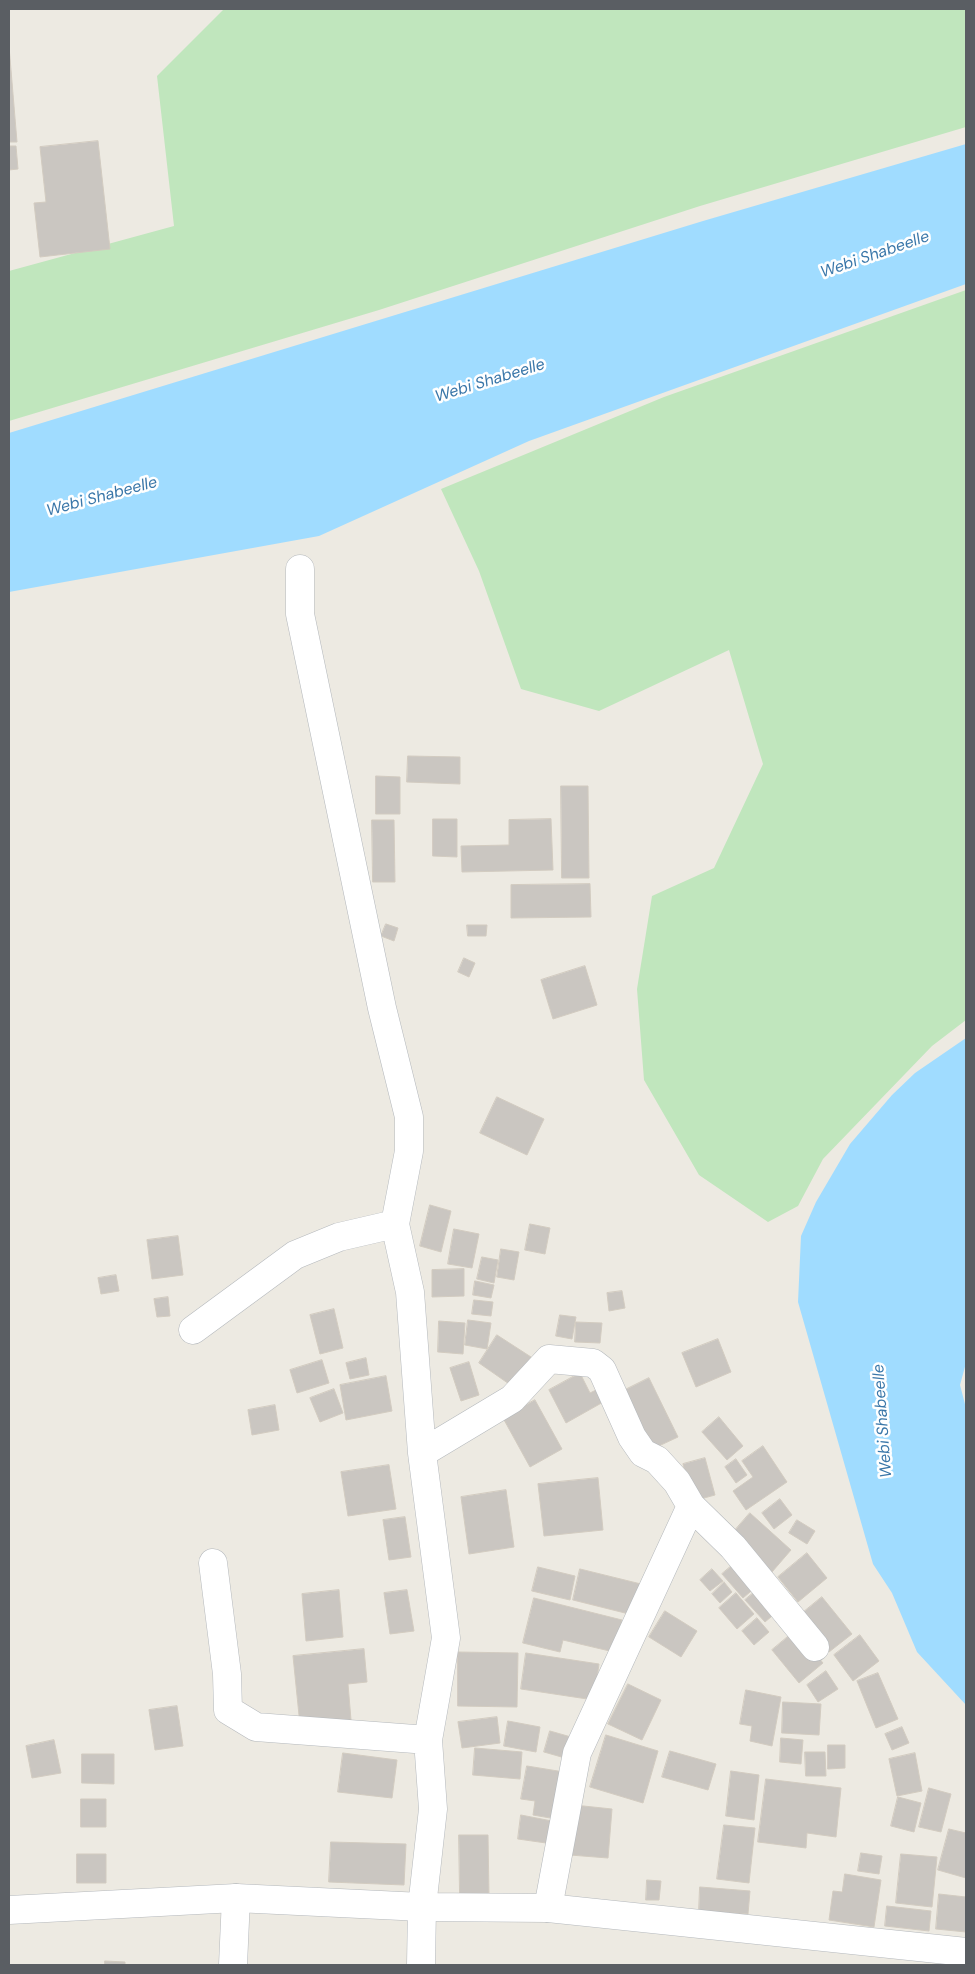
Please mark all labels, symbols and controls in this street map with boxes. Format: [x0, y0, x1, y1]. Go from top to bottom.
water label: Webi Shabeelle [818, 227, 932, 283]
water label: Webi Shabeelle [433, 355, 547, 407]
water label: Webi Shabeelle [44, 473, 160, 521]
water label: Webi Shabeelle [869, 1363, 897, 1479]

